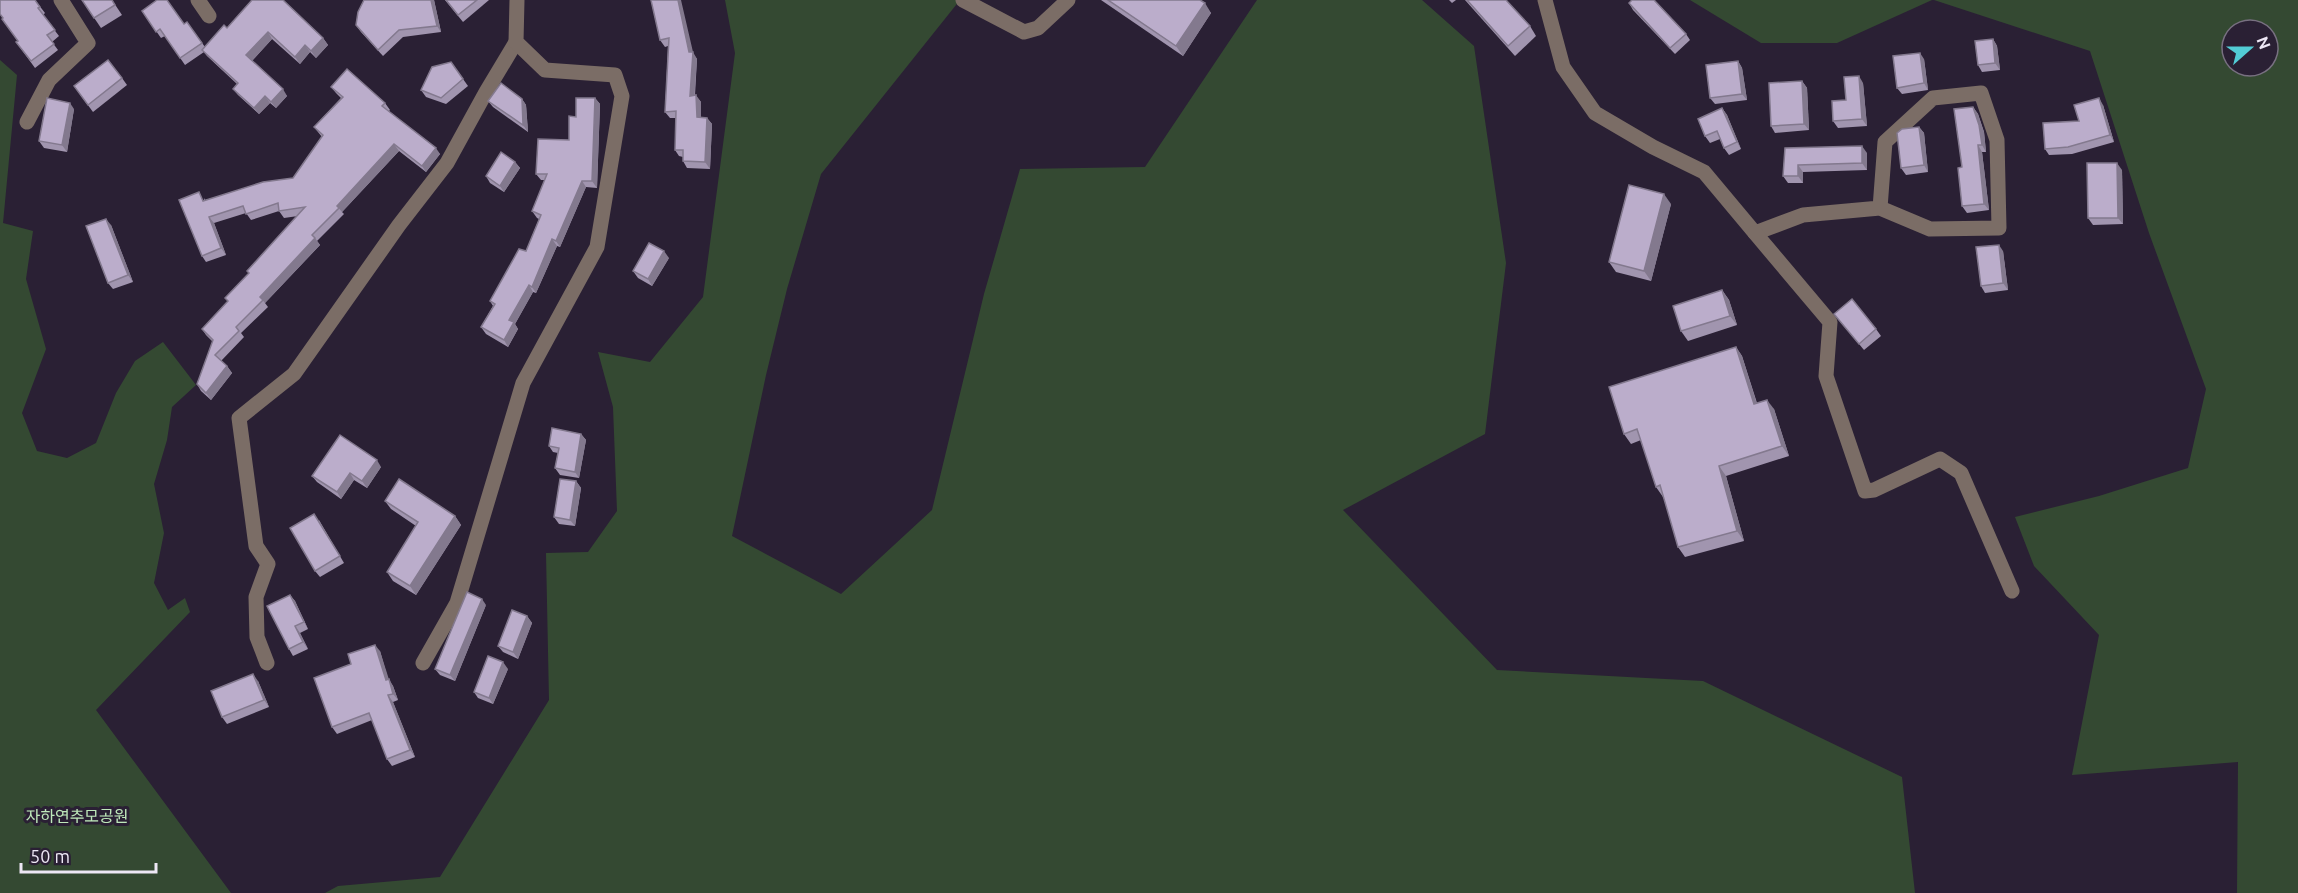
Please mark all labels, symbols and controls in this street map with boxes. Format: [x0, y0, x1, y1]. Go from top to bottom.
north arrow [2220, 18, 2280, 78]
text: N [2253, 34, 2275, 51]
park label: 자하연추모공원 [25, 807, 129, 825]
scale bar [21, 836, 156, 874]
text: 50 m [30, 846, 70, 866]

